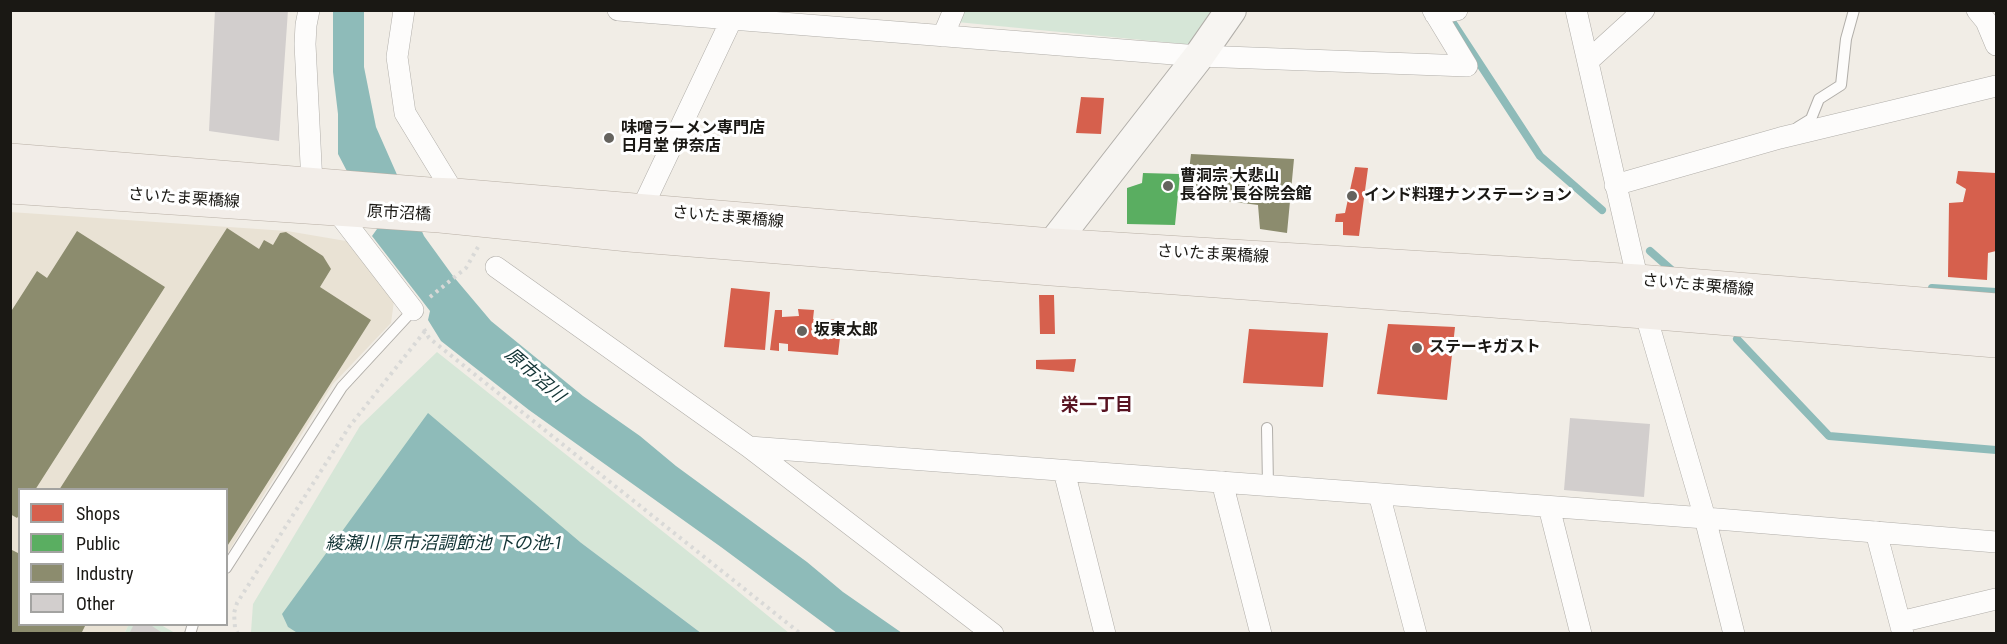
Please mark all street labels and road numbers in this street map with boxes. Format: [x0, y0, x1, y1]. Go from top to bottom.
street label: さいたま栗橋線 [127, 186, 241, 212]
street label: 原市沼橋 [367, 203, 431, 225]
street label: さいたま栗橋線 [671, 204, 785, 232]
street label: さいたま栗橋線 [1157, 242, 1269, 268]
street label: さいたま栗橋線 [1641, 272, 1755, 300]

